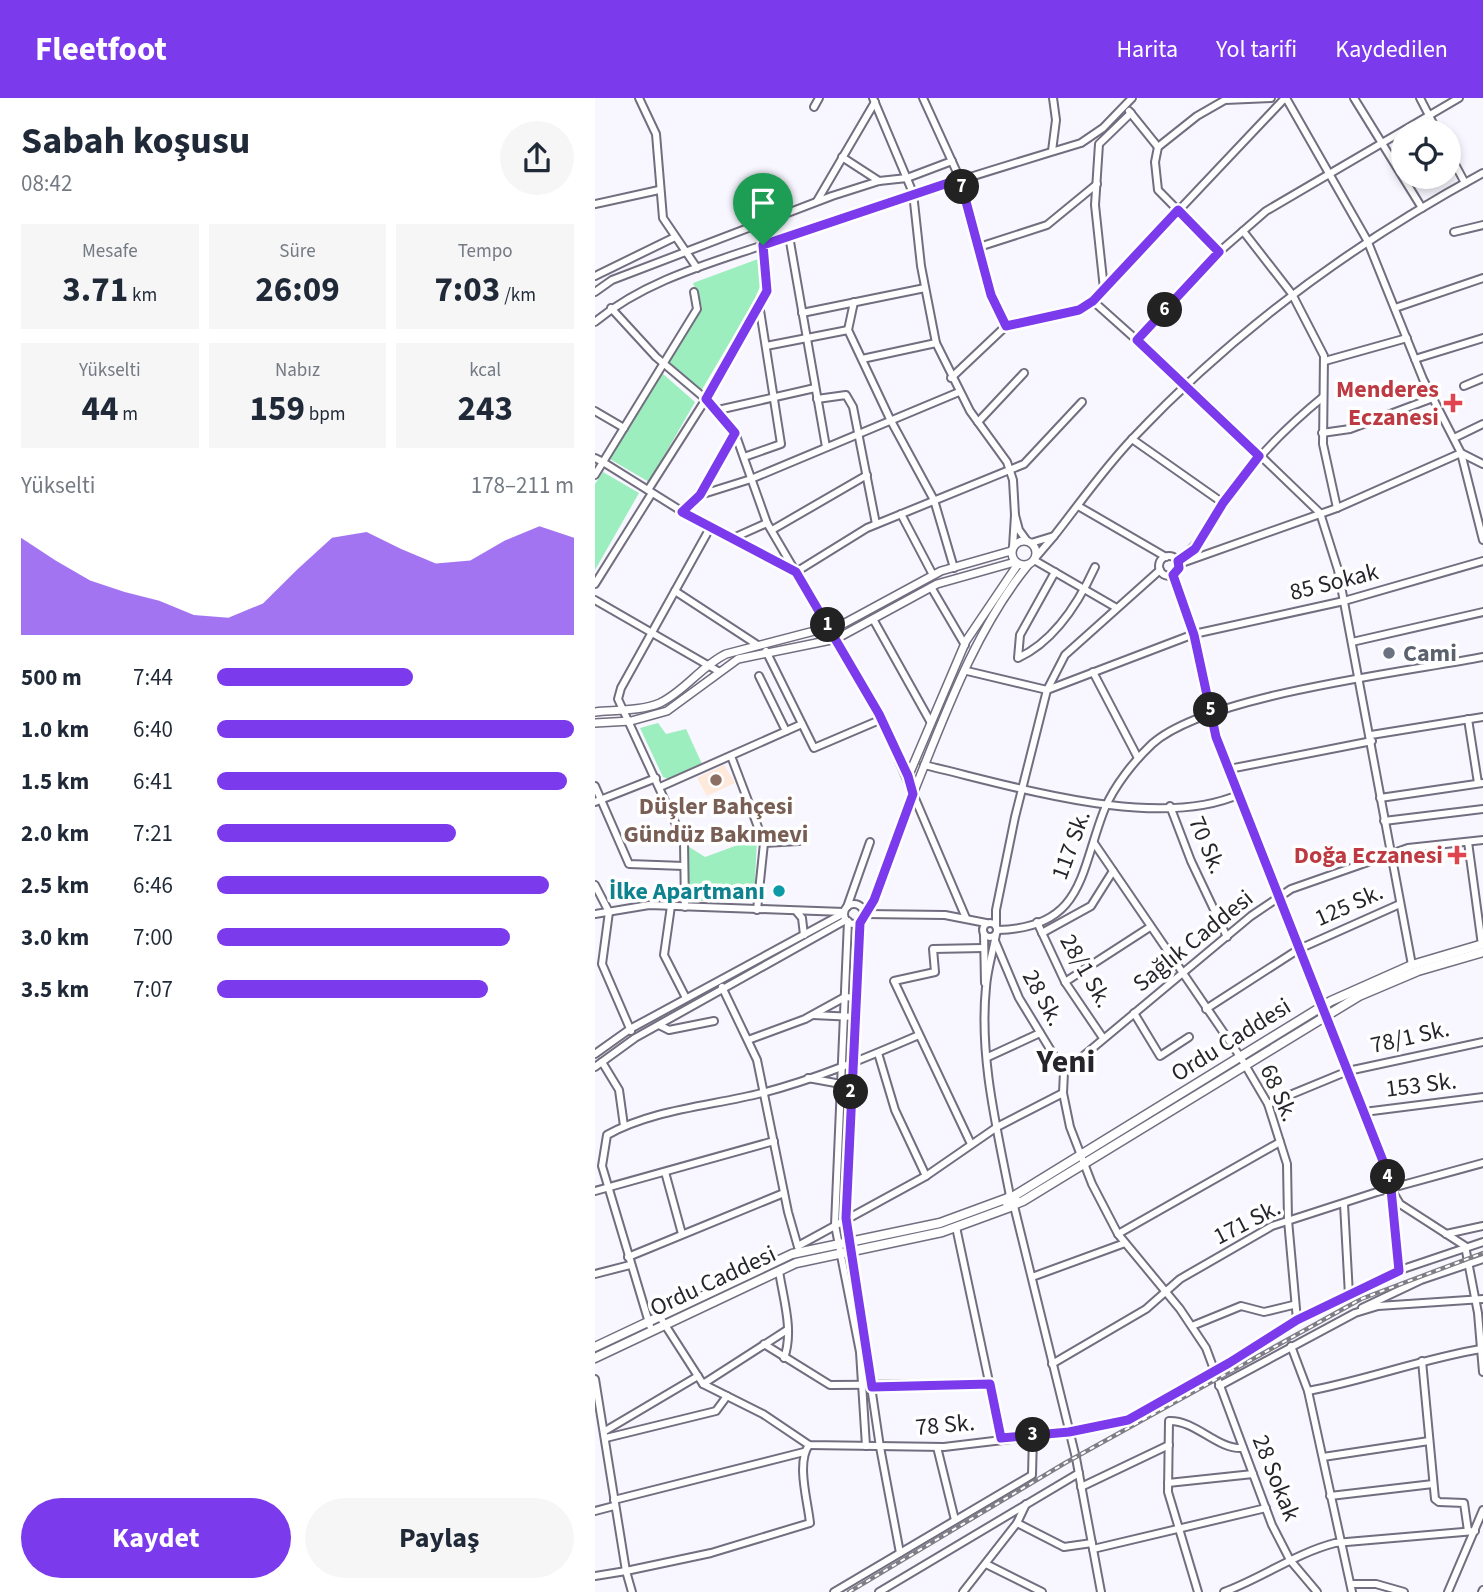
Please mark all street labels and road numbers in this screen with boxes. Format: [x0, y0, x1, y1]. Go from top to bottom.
street label: 85 Sokak [1286, 554, 1382, 610]
street label: 117 Sk. [1042, 805, 1100, 885]
street label: 70 Sk. [1179, 811, 1235, 879]
street label: 125 Sk. [1309, 874, 1389, 936]
street label: Sağlık Caddesi [1125, 881, 1261, 1001]
street label: 28/1 Sk. [1051, 928, 1121, 1014]
street label: 28 Sk. [1013, 963, 1073, 1033]
street label: Ordu Caddesi [1164, 989, 1298, 1091]
street label: 78/1 Sk. [1367, 1011, 1453, 1063]
street label: 68 Sk. [1251, 1059, 1307, 1127]
street label: 153 Sk. [1383, 1063, 1459, 1107]
street label: 171 Sk. [1207, 1190, 1287, 1254]
street label: Ordu Caddesi [644, 1237, 782, 1325]
street label: 78 Sk. [914, 1405, 976, 1445]
street label: 28 Sokak [1243, 1430, 1309, 1526]

